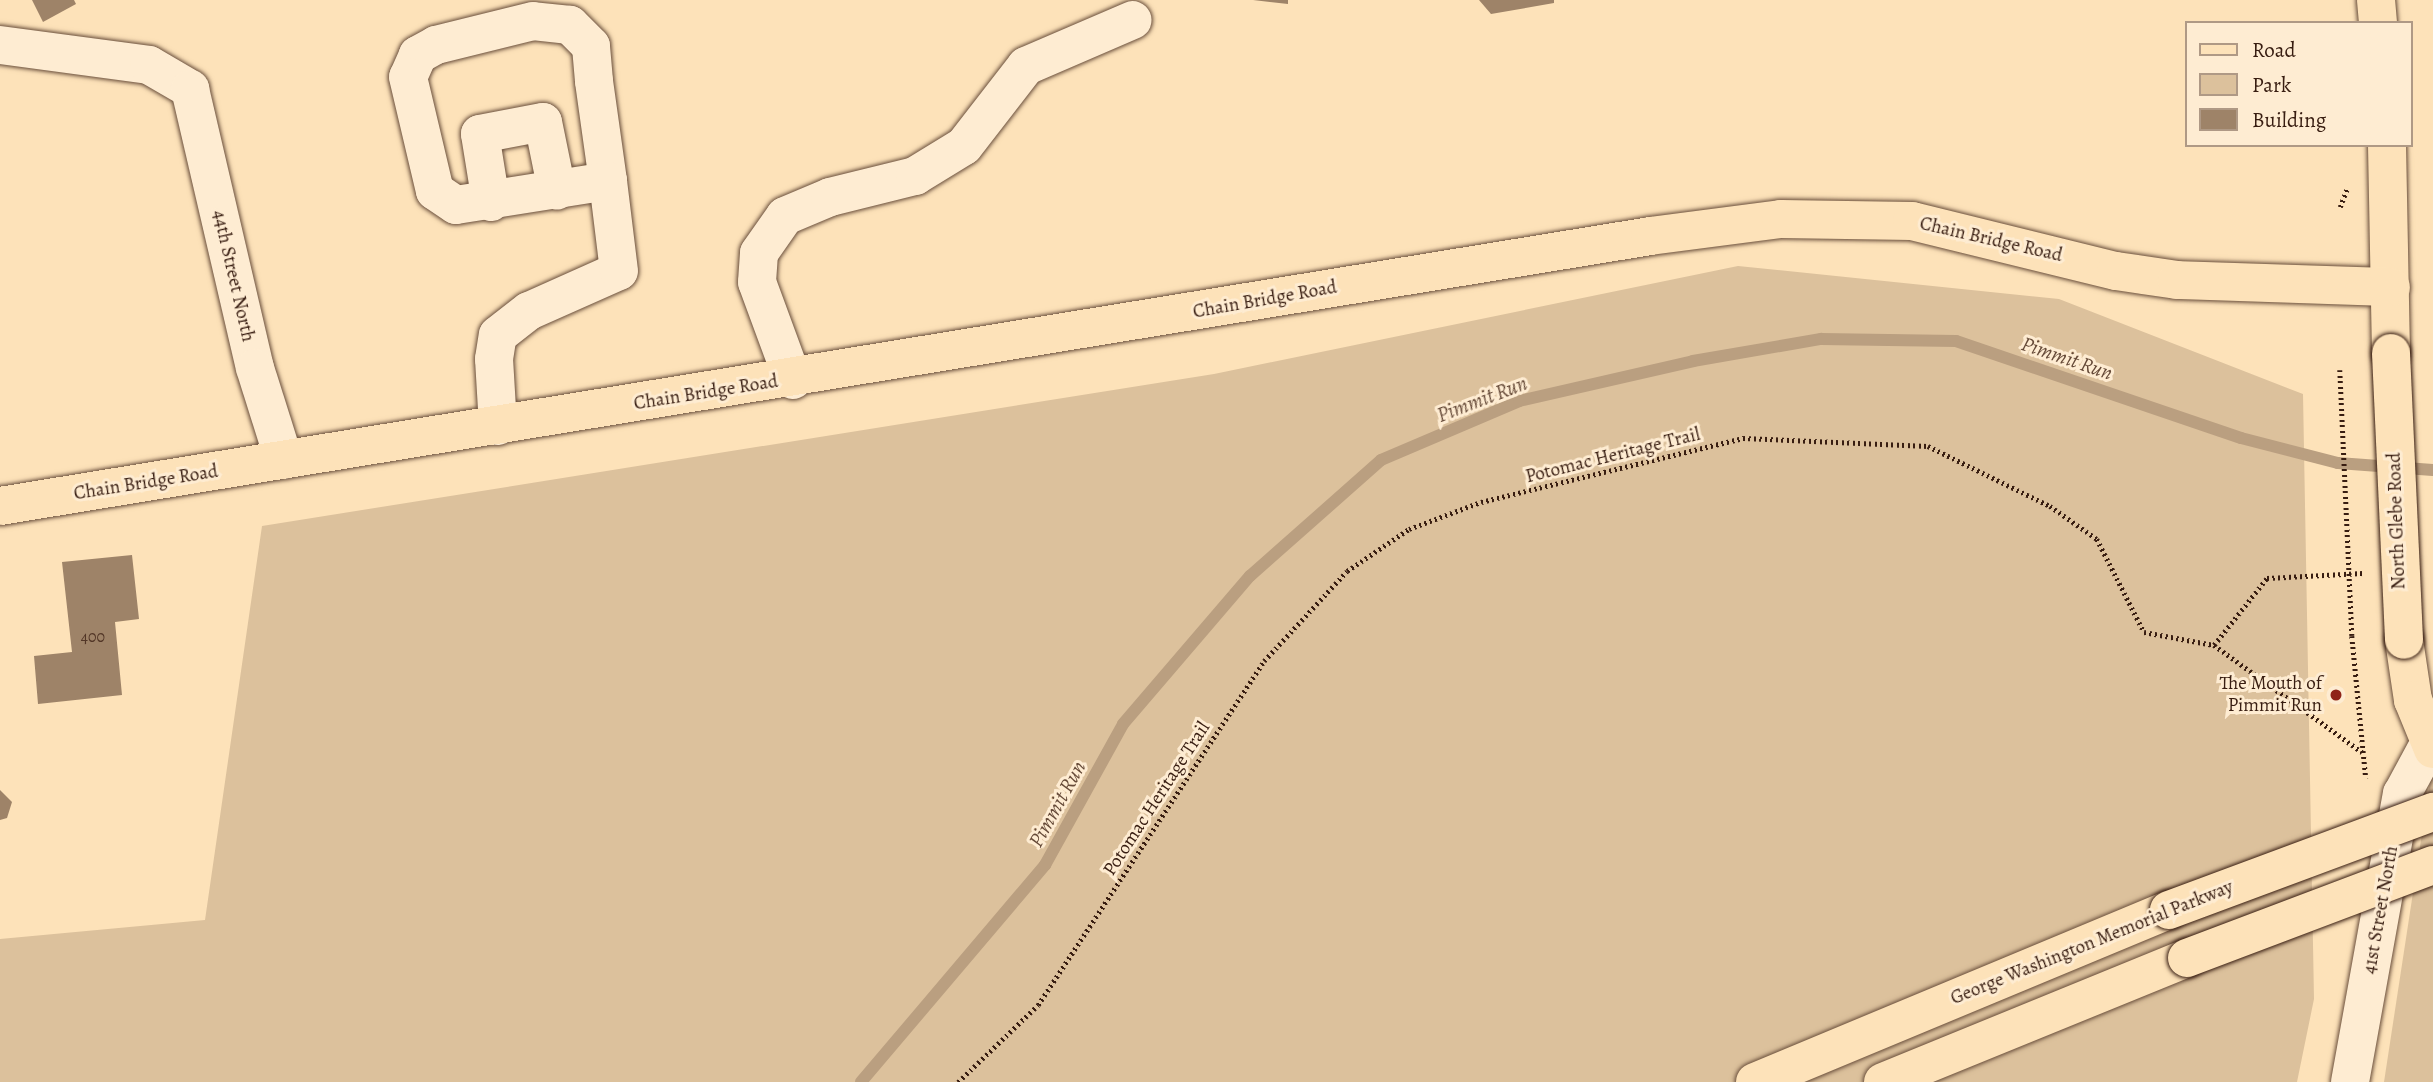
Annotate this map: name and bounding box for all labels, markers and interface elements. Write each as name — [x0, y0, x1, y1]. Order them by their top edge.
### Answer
legend — [2184, 21, 2412, 147]
text: Road — [2252, 36, 2296, 64]
text: Park — [2252, 71, 2291, 99]
text: Building — [2252, 106, 2326, 134]
street label: 44th Street North — [207, 208, 259, 344]
street label: Chain Bridge Road — [1917, 212, 2065, 268]
street label: Chain Bridge Road — [1191, 276, 1339, 324]
water label: Pimmit Run — [2018, 331, 2116, 385]
street label: Chain Bridge Road — [632, 370, 780, 416]
water label: Pimmit Run — [1433, 370, 1531, 428]
street label: Potomac Heritage Trail — [1523, 423, 1703, 489]
street label: North Glebe Road — [2383, 452, 2411, 590]
street label: Chain Bridge Road — [72, 460, 220, 506]
house number: 400 — [81, 627, 105, 647]
place label: The Mouth of Pimmit Run — [2220, 673, 2322, 717]
marker: The Mouth of Pimmit Run — [2328, 687, 2344, 703]
street label: Potomac Heritage Trail — [1099, 718, 1215, 880]
water label: Pimmit Run — [1023, 756, 1091, 852]
street label: 41st Street North — [2359, 844, 2403, 976]
street label: George Washington Memorial Parkway — [1948, 876, 2236, 1010]

